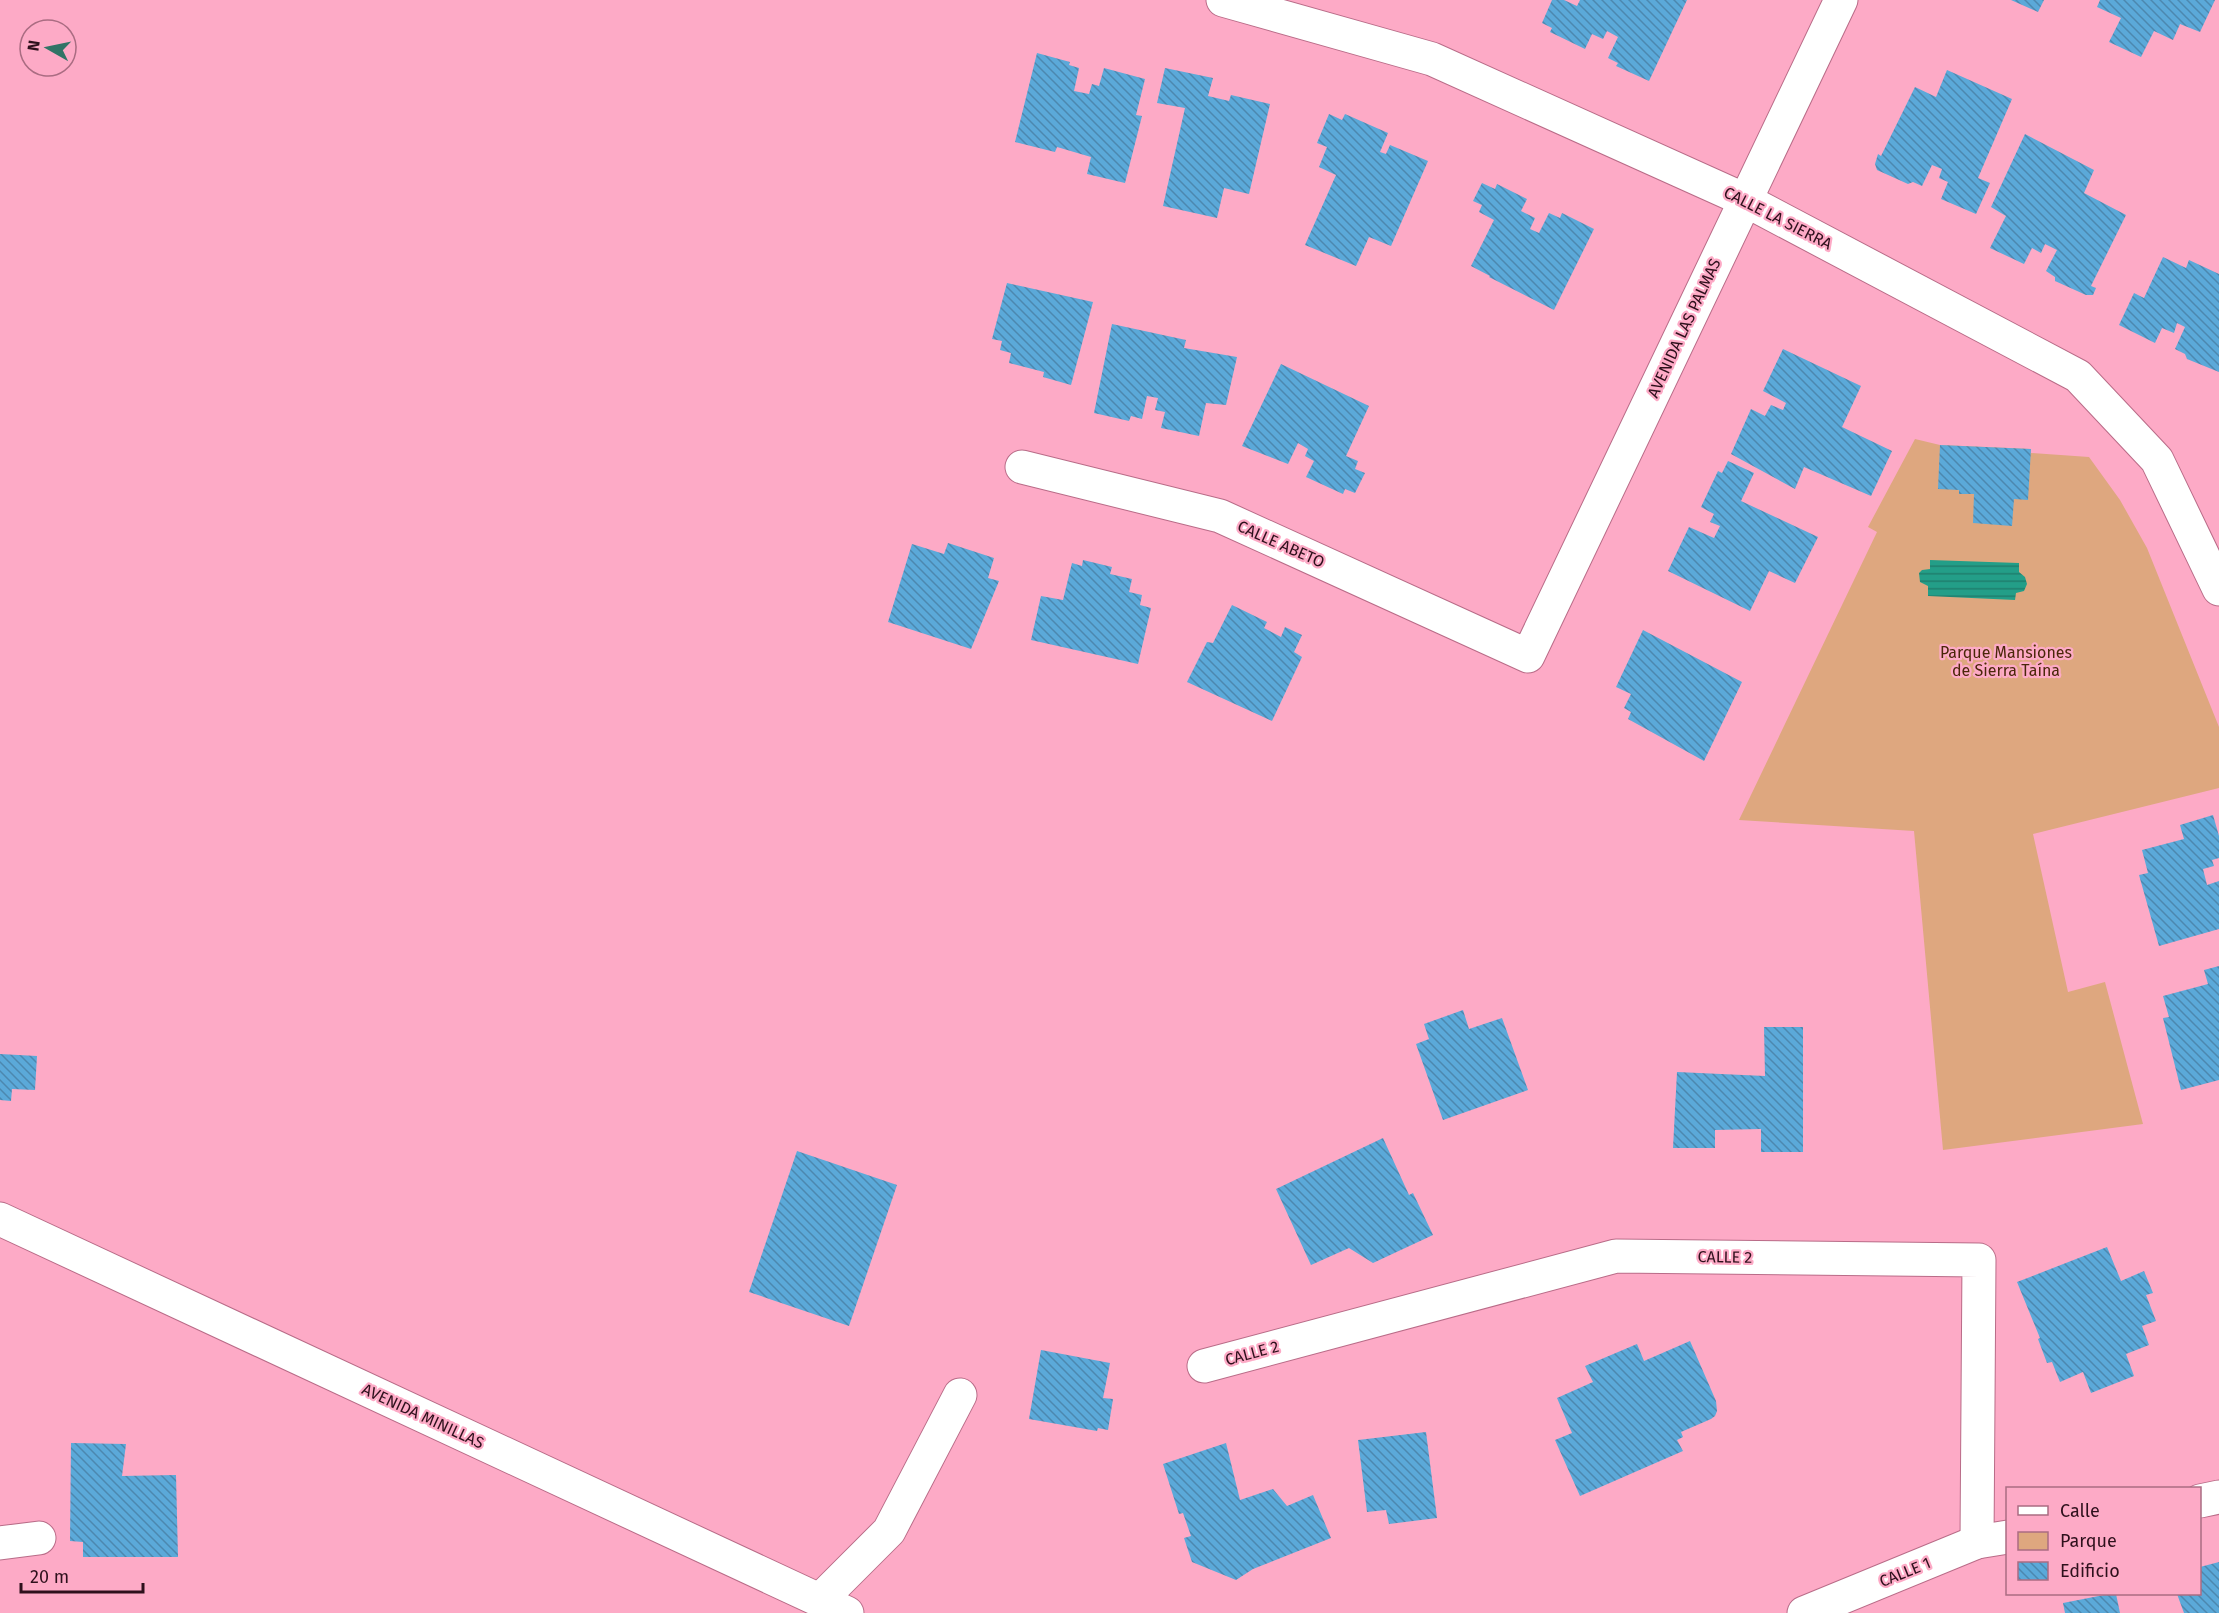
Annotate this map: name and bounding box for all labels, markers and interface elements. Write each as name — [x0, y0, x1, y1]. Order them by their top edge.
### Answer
north arrow — [18, 18, 78, 78]
text: N — [23, 39, 44, 52]
street label: CALLE LA SIERRA — [1721, 183, 1836, 254]
street label: AVENIDA LAS PALMAS — [1643, 255, 1725, 401]
street label: CALLE ABETO — [1235, 516, 1327, 572]
park label: Parque Mansiones de Sierra Taína — [1940, 643, 2072, 680]
street label: CALLE 2 — [1697, 1247, 1753, 1267]
street label: CALLE 2 — [1223, 1337, 1281, 1369]
street label: AVENIDA MINILLAS — [359, 1379, 487, 1453]
legend — [2006, 1487, 2201, 1595]
text: Calle — [2060, 1500, 2100, 1522]
text: Parque — [2060, 1530, 2117, 1552]
street label: CALLE 1 — [1877, 1553, 1933, 1591]
scale bar — [21, 1556, 142, 1594]
text: Edificio — [2060, 1560, 2120, 1582]
text: 20 m — [30, 1566, 69, 1588]

